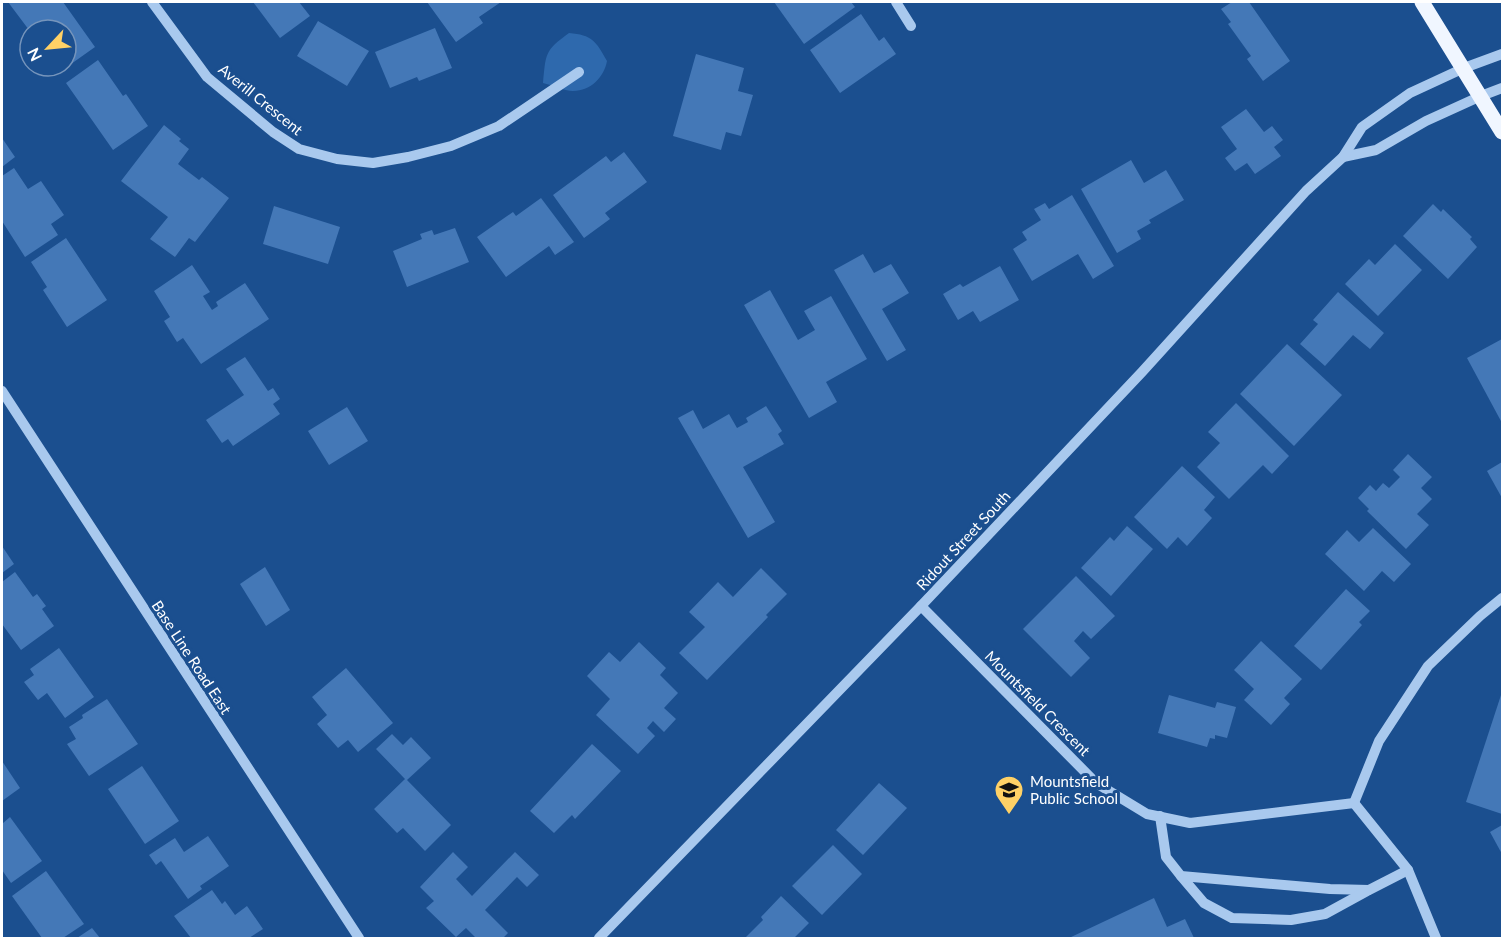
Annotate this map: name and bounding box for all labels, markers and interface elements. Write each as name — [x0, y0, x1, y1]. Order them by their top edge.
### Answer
north arrow — [18, 18, 78, 78]
text: N — [23, 45, 45, 64]
street label: Averill Crescent — [215, 60, 307, 139]
street label: Ridout Street South — [912, 487, 1014, 593]
street label: Base Line Road East — [149, 597, 236, 718]
street label: Mountsfield Crescent — [982, 647, 1095, 760]
place label: Mountsfield Public School — [1030, 772, 1118, 807]
school or university icon: Mountsfield Public School — [993, 774, 1025, 816]

